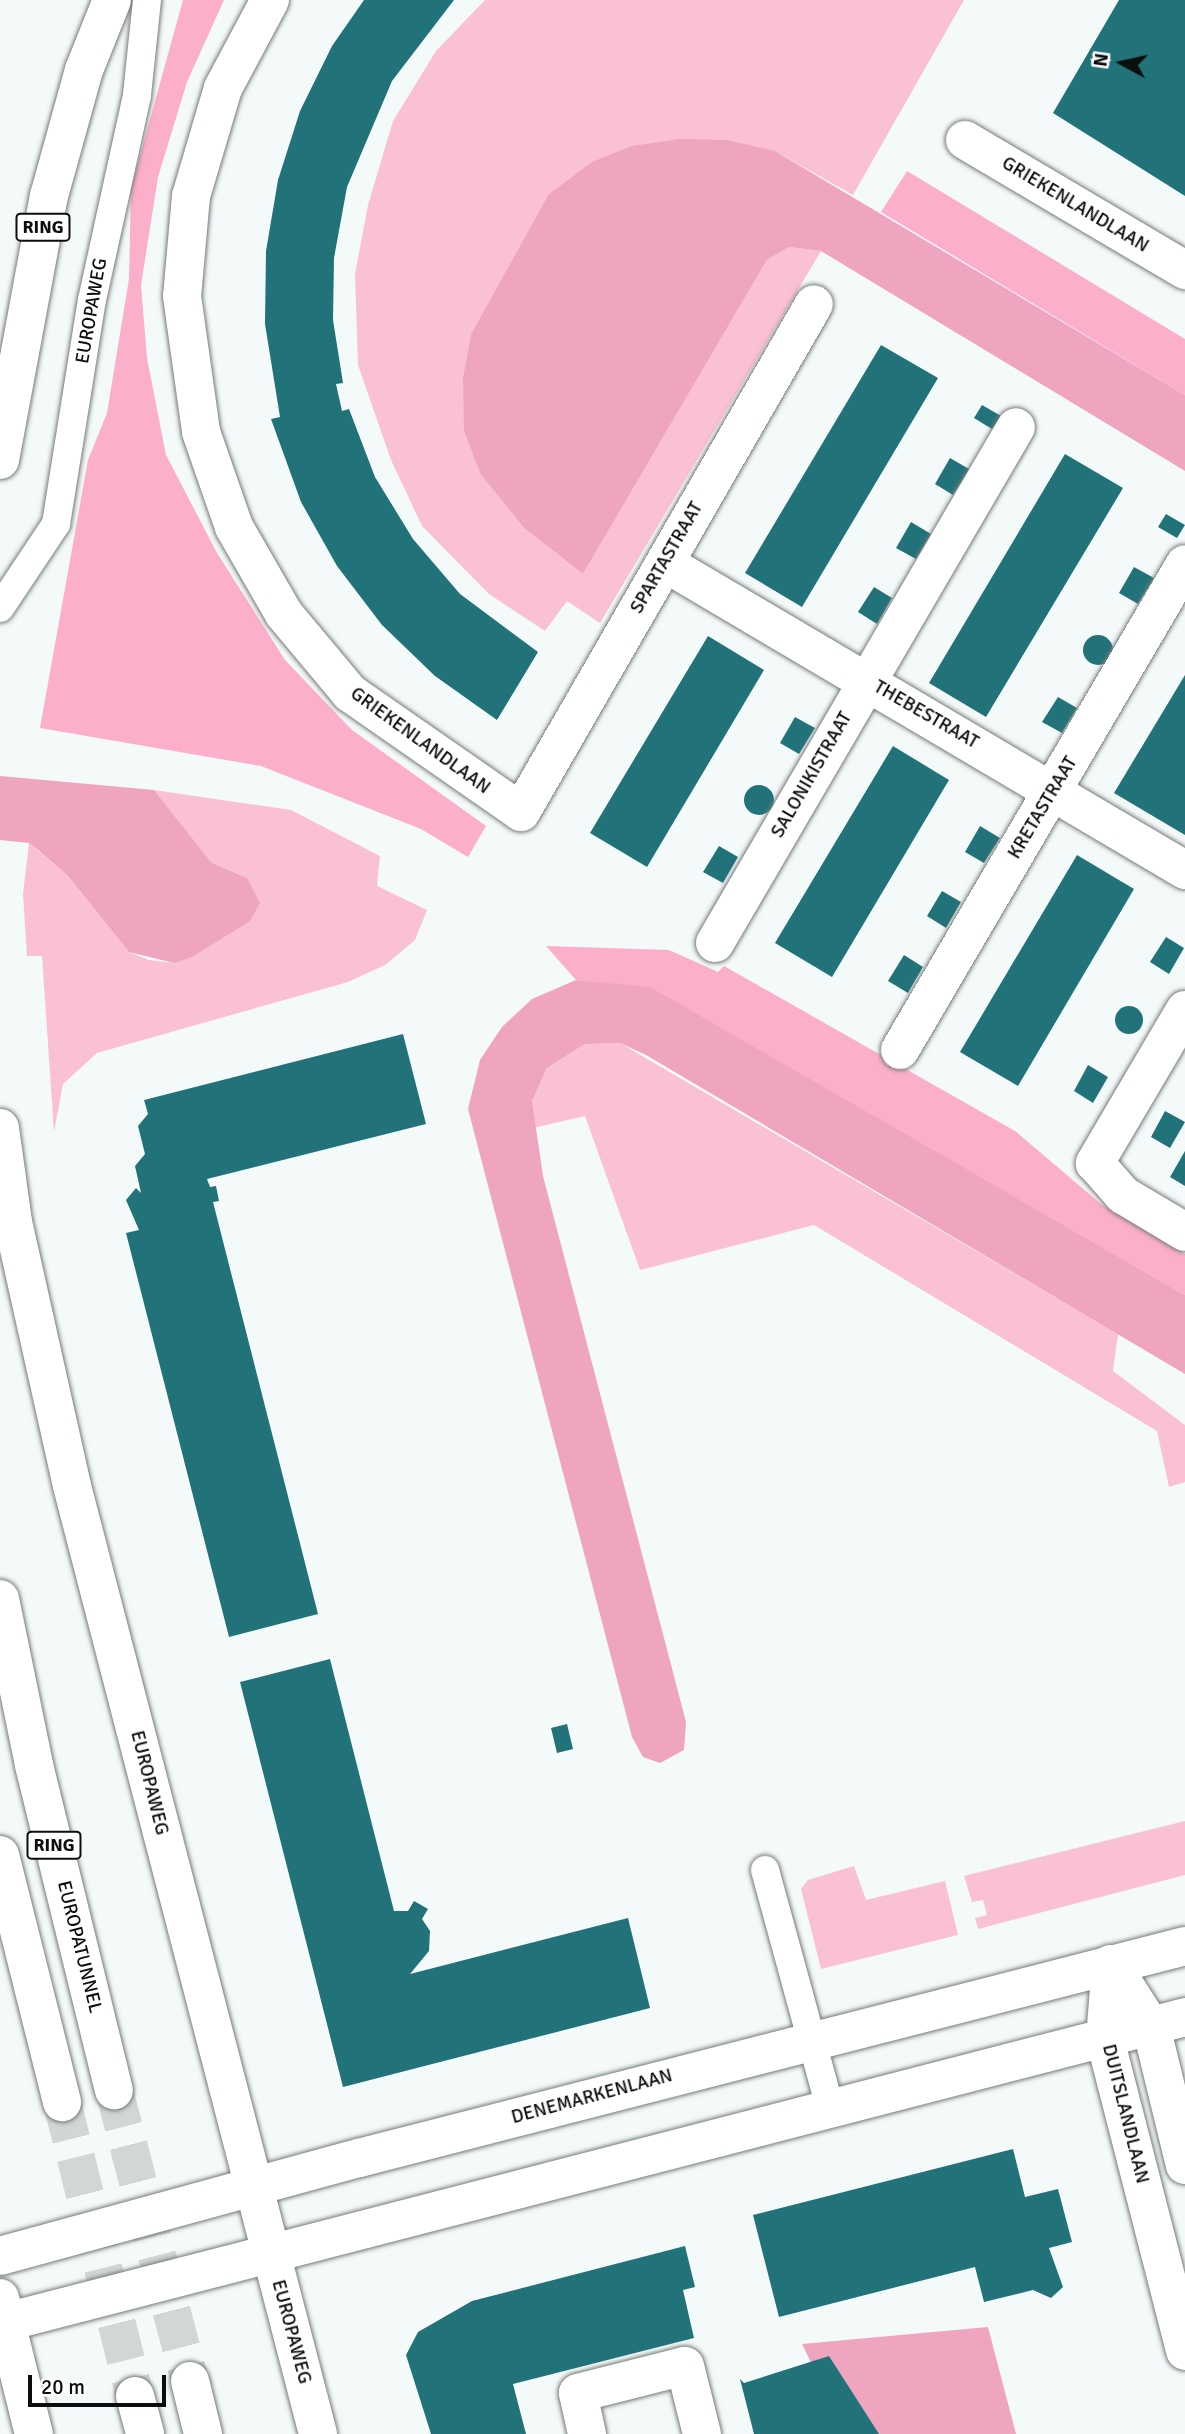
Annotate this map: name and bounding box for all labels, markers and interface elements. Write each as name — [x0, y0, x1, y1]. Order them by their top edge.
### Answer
north arrow — [1087, 28, 1157, 98]
text: N — [1088, 52, 1114, 68]
street label: GRIEKENLANDLAAN — [997, 152, 1153, 258]
road number: RING — [15, 212, 71, 242]
street label: EUROPAWEG — [71, 256, 113, 366]
street label: SPARTASTRAAT — [626, 498, 708, 618]
street label: THEBESTRAAT — [869, 676, 983, 754]
street label: GRIEKENLANDLAAN — [346, 683, 494, 799]
street label: SALONIKISTRAAT — [767, 708, 857, 842]
street label: KRETASTRAAT — [1003, 753, 1083, 863]
street label: EUROPAWEG — [125, 1728, 173, 1838]
road number: RING — [26, 1830, 82, 1859]
street label: EUROPATUNNEL — [52, 1878, 106, 2016]
street label: DUITSLANDLAAN — [1097, 2042, 1153, 2186]
street label: DENEMARKENLAAN — [509, 2065, 675, 2129]
street label: EUROPAWEG — [266, 2277, 316, 2387]
scale bar — [32, 2360, 170, 2404]
text: 20 m — [41, 2374, 85, 2400]

